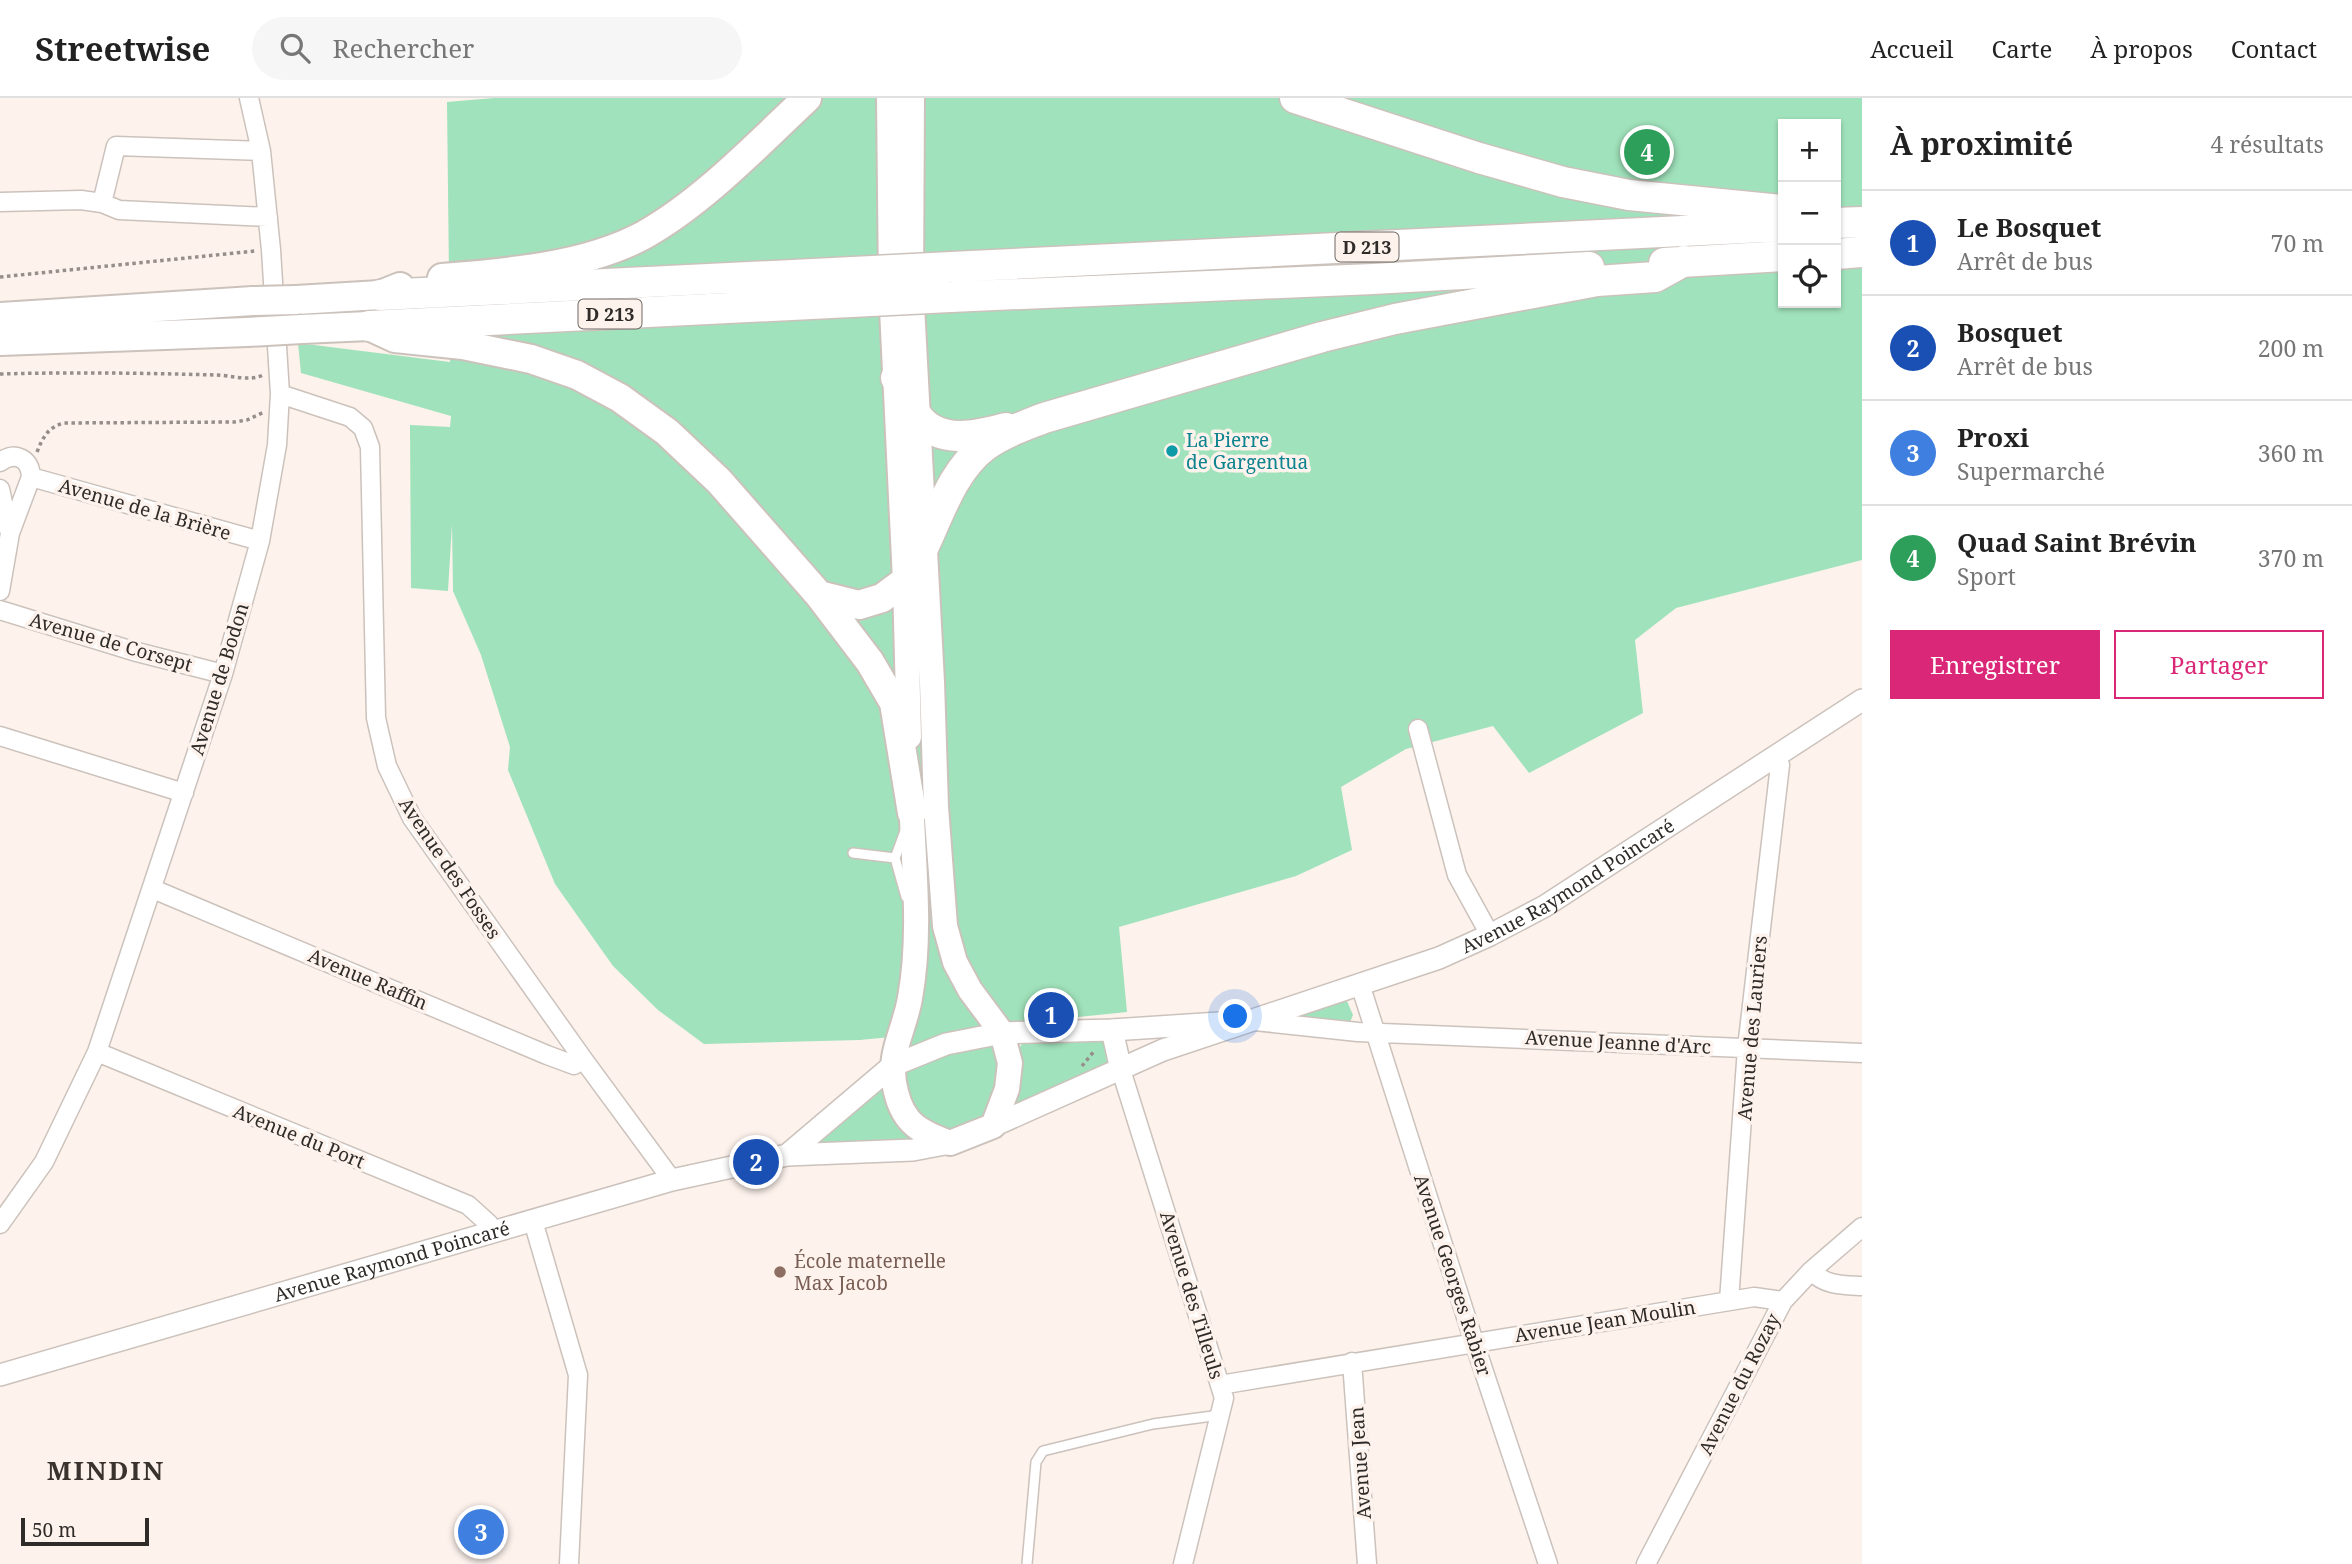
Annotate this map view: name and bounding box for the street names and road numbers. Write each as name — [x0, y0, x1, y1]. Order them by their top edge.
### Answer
road number: D 213 — [1336, 232, 1398, 262]
road number: D 213 — [578, 300, 642, 328]
street label: Avenue de la Brière — [56, 472, 234, 546]
street label: Avenue de Bodon — [183, 600, 255, 758]
street label: Avenue de Corsept — [27, 606, 196, 678]
street label: Avenue des Fosses — [393, 792, 507, 944]
street label: Avenue Raymond Poincaré — [1457, 812, 1679, 959]
street label: Avenue des Lauriers — [1731, 934, 1773, 1122]
street label: Avenue Raffin — [304, 942, 432, 1016]
street label: Avenue Jeanne d'Arc — [1524, 1024, 1712, 1060]
street label: Avenue du Port — [229, 1098, 369, 1174]
street label: Avenue Georges Rabier — [1408, 1171, 1498, 1379]
street label: Avenue des Tilleuls — [1154, 1208, 1230, 1382]
street label: Avenue Raymond Poincaré — [271, 1215, 513, 1308]
street label: Avenue Jean Moulin — [1513, 1294, 1697, 1348]
street label: Avenue du Rozay — [1692, 1309, 1786, 1459]
street label: Avenue Jean — [1343, 1406, 1377, 1520]

